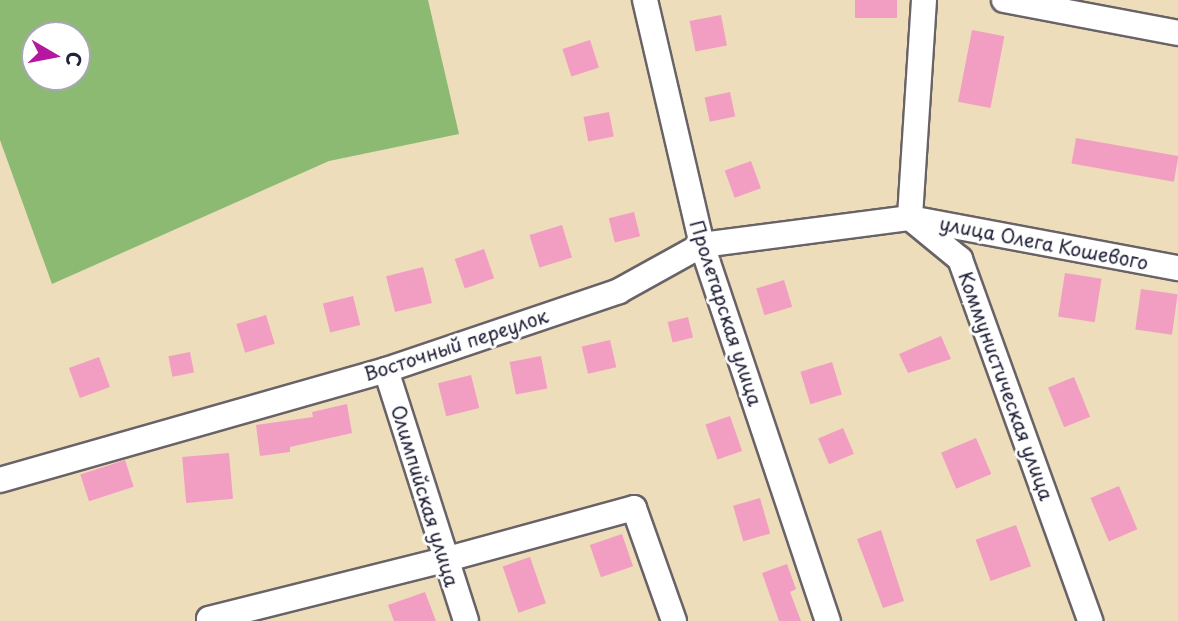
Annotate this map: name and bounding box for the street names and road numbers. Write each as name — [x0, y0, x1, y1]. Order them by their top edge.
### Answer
street label: улица Олега Кошевого — [936, 211, 1152, 275]
street label: Пролетарская улица — [685, 217, 767, 409]
street label: Коммунистическая улица — [954, 268, 1058, 504]
street label: Восточный переулок — [361, 304, 551, 386]
street label: Олимпийская улица — [386, 402, 464, 590]

